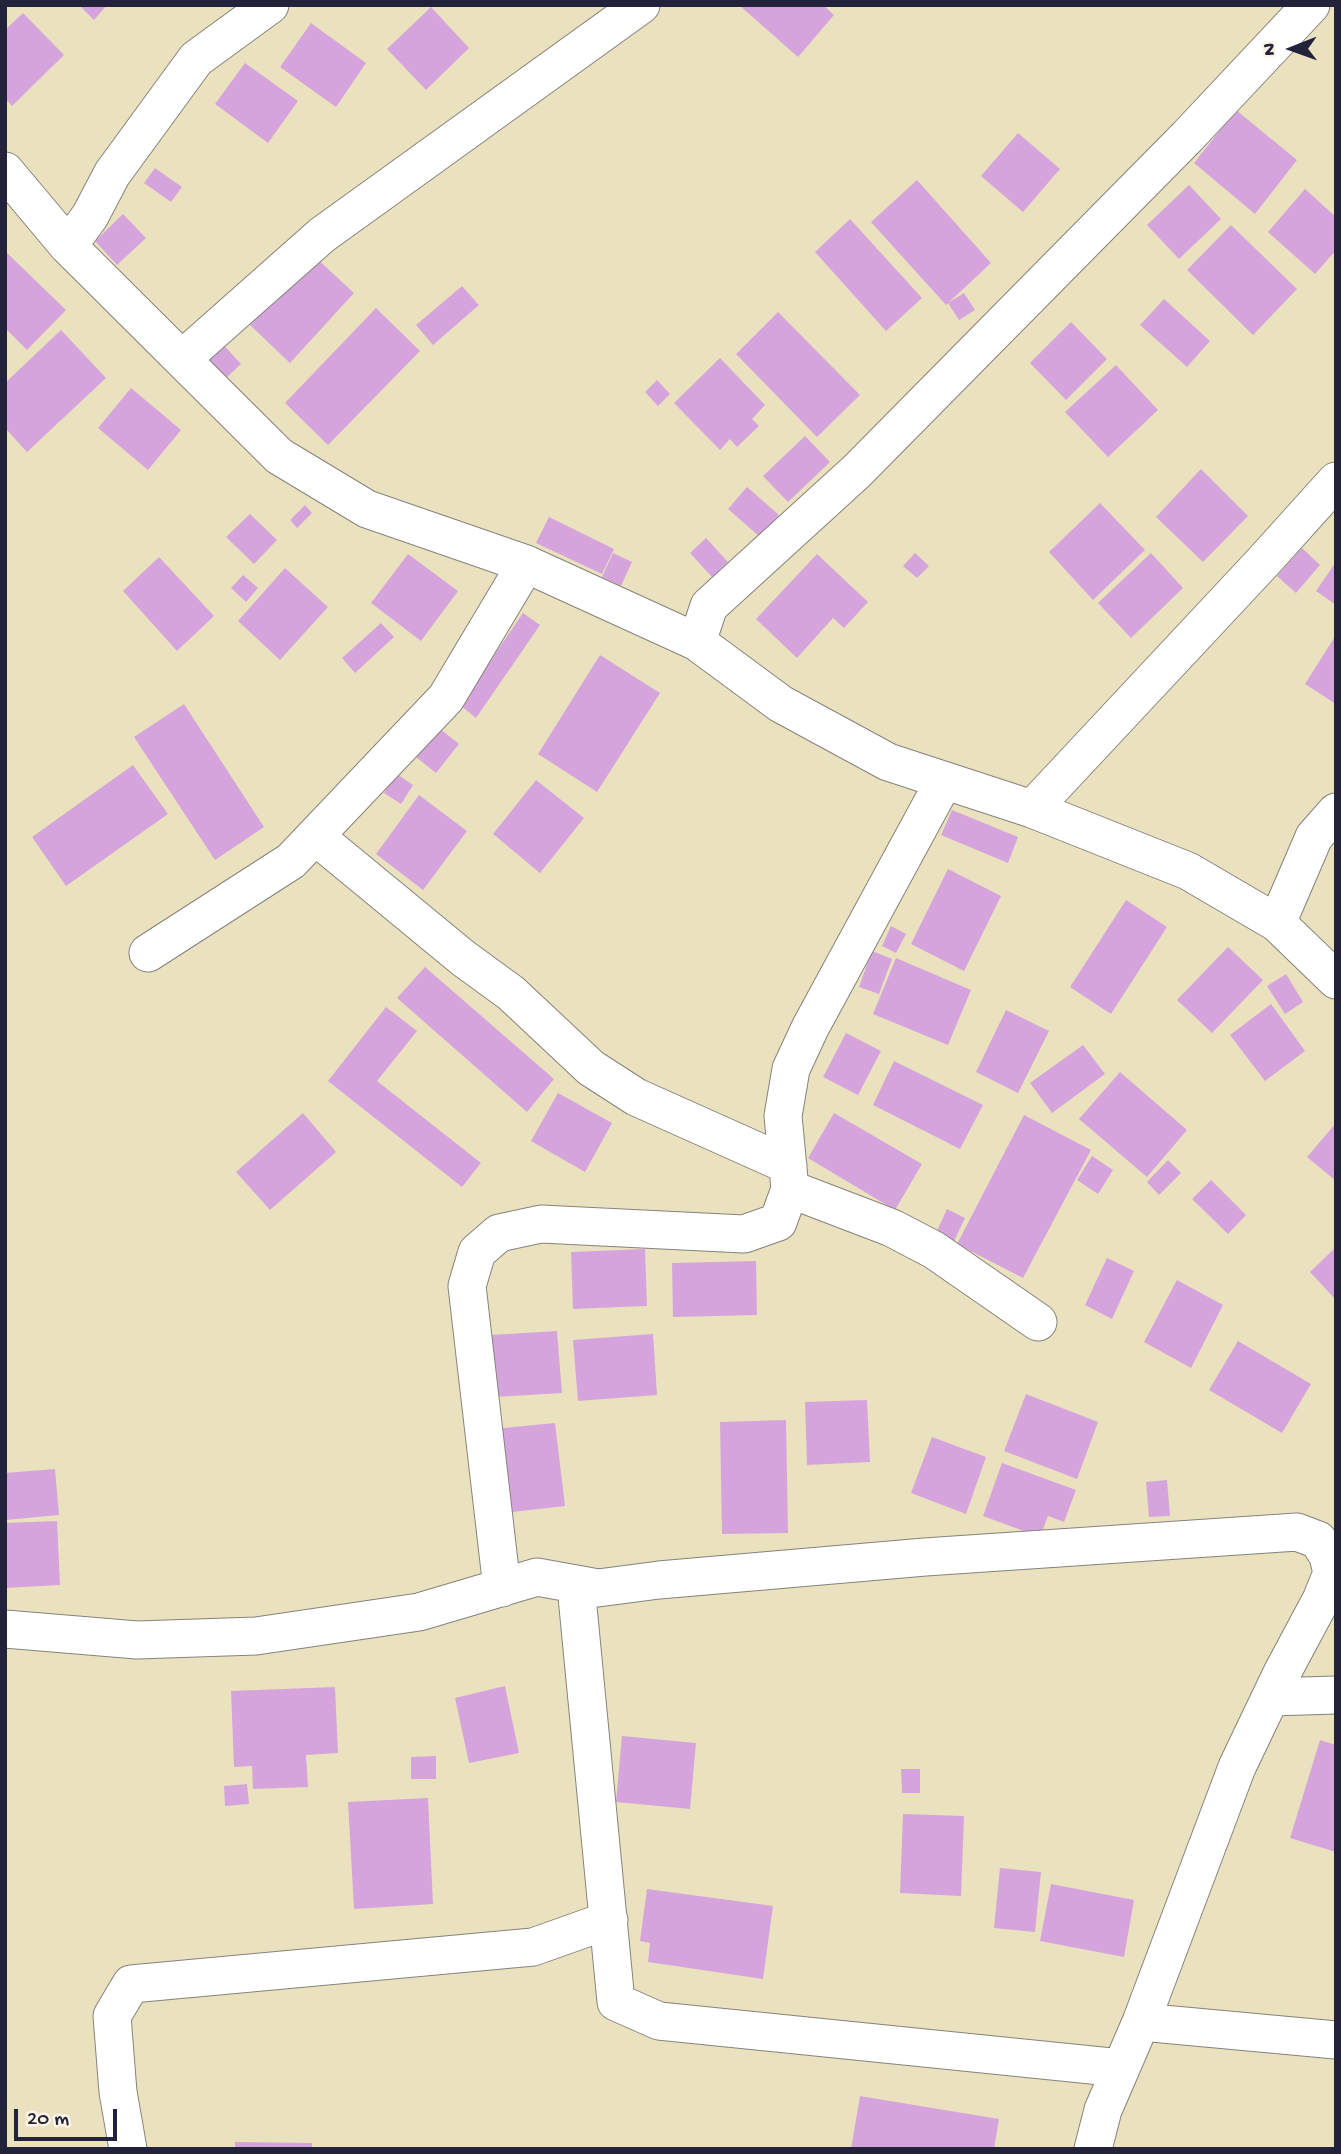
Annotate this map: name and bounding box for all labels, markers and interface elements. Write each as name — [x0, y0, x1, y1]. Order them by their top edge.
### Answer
north arrow — [1257, 14, 1327, 84]
text: N — [1259, 43, 1282, 56]
scale bar — [18, 2094, 121, 2138]
text: 20 m — [27, 2108, 69, 2133]

